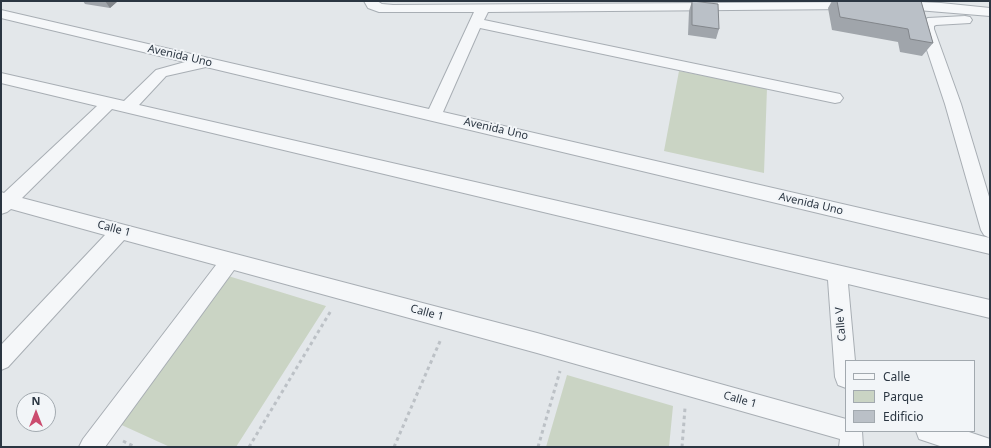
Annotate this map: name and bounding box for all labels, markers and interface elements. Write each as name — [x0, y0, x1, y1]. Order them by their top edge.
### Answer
street label: Avenida Uno — [146, 42, 214, 70]
street label: Avenida Uno — [462, 115, 530, 143]
street label: Avenida Uno — [777, 190, 845, 218]
street label: Calle 1 — [96, 218, 132, 240]
street label: Calle 1 — [409, 302, 445, 324]
street label: Calle V — [833, 306, 849, 342]
legend — [845, 360, 975, 432]
text: Calle — [883, 368, 910, 385]
text: Parque — [883, 388, 923, 405]
street label: Calle 1 — [722, 389, 758, 411]
north arrow — [16, 392, 56, 432]
text: N — [32, 393, 40, 408]
text: Edificio — [883, 408, 924, 425]

